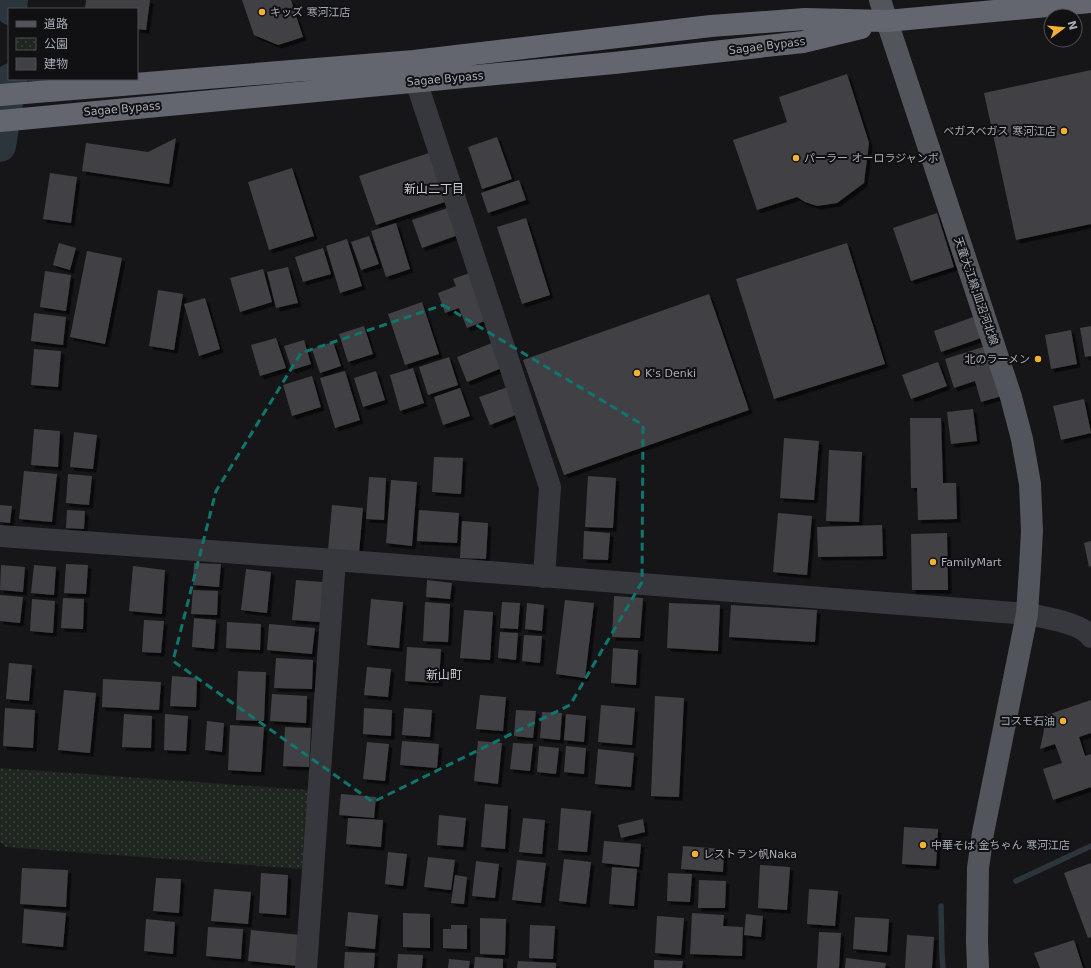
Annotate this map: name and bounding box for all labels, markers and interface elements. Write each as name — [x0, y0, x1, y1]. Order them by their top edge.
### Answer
place label: キッズ 寒河江店 — [270, 6, 351, 19]
marker: キッズ 寒河江店 — [257, 7, 267, 17]
legend — [8, 8, 138, 80]
north arrow — [1043, 8, 1083, 48]
text: 道路 — [44, 17, 68, 31]
text: N — [1065, 19, 1080, 32]
street label: Sagae Bypass — [728, 35, 806, 57]
text: 公園 — [44, 37, 68, 51]
text: 建物 — [44, 57, 68, 71]
street label: Sagae Bypass — [406, 69, 484, 89]
street label: Sagae Bypass — [83, 99, 161, 119]
place label: ベガスベガス 寒河江店 — [943, 125, 1056, 138]
marker: ベガスベガス 寒河江店 — [1059, 126, 1069, 136]
place label: パーラー オーロラジャンボ — [804, 152, 939, 165]
marker: パーラー オーロラジャンボ — [791, 153, 801, 163]
district label: 新山二丁目 — [404, 182, 464, 196]
street label: 天童大江線;皿沼河北線 — [951, 235, 1001, 347]
place label: 北のラーメン — [964, 353, 1030, 366]
marker: 北のラーメン — [1033, 354, 1043, 364]
place label: K's Denki — [645, 367, 696, 380]
marker: K's Denki — [632, 368, 642, 378]
place label: FamilyMart — [941, 556, 1002, 569]
marker: FamilyMart — [928, 557, 938, 567]
district label: 新山町 — [426, 668, 462, 682]
place label: コスモ石油 — [1000, 715, 1055, 728]
marker: コスモ石油 — [1058, 716, 1068, 726]
place label: 中華そば 金ちゃん 寒河江店 — [931, 839, 1070, 852]
marker: 中華そば 金ちゃん 寒河江店 — [918, 840, 928, 850]
place label: レストラン帆Naka — [703, 848, 797, 861]
marker: レストラン帆Naka — [690, 849, 700, 859]

